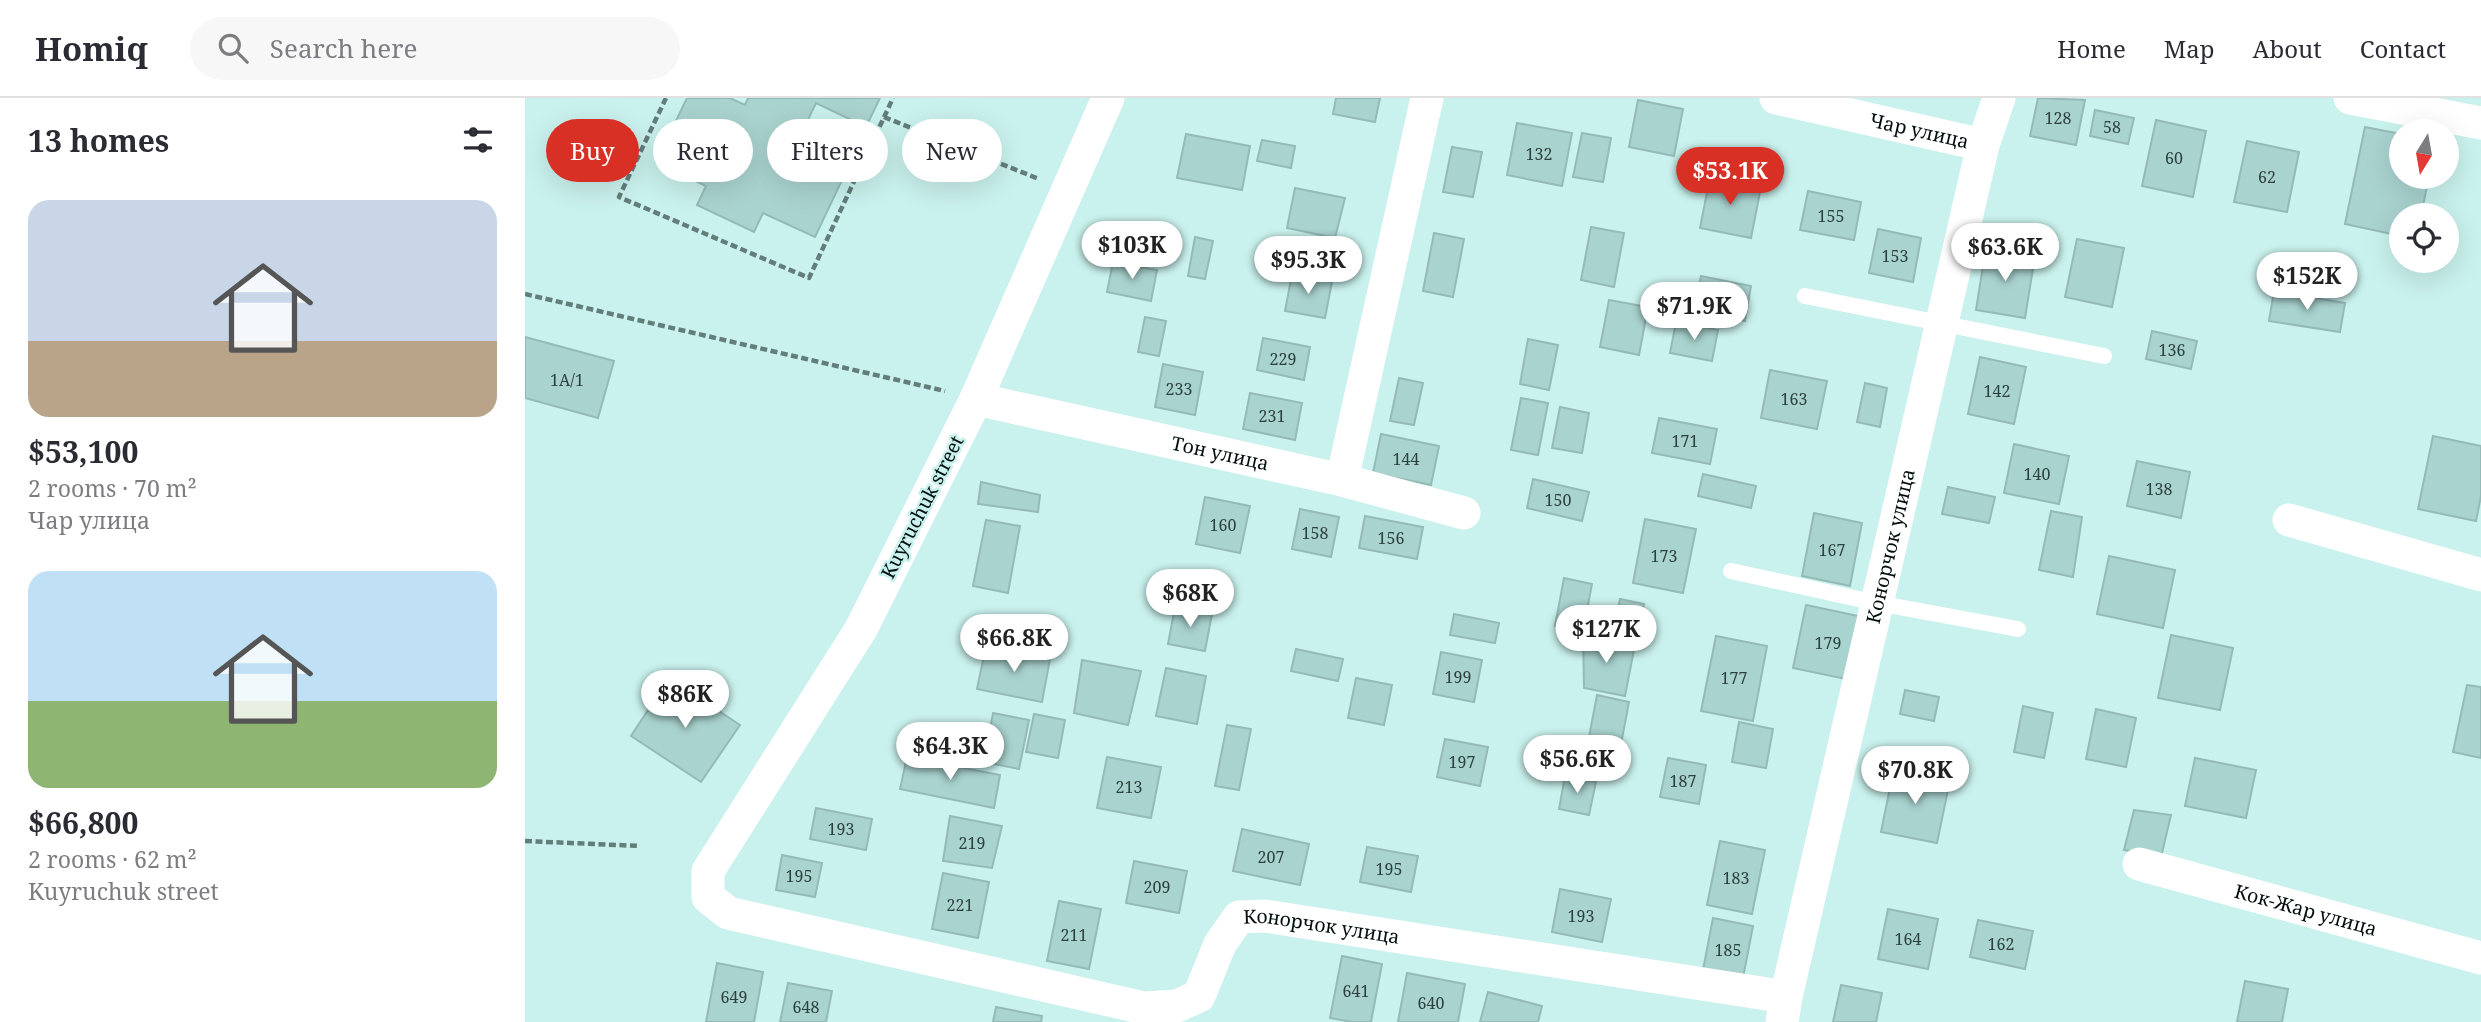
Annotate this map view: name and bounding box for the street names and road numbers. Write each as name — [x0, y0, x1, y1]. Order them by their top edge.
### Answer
street label: Чар улица — [1867, 107, 1971, 154]
street label: Тон улица — [1169, 430, 1271, 476]
street label: Kuyruchuk street — [875, 431, 969, 583]
street label: Конорчок улица — [1860, 466, 1921, 626]
street label: Кок-Жар улица — [2232, 878, 2380, 942]
street label: Конорчок улица — [1243, 903, 1402, 950]

